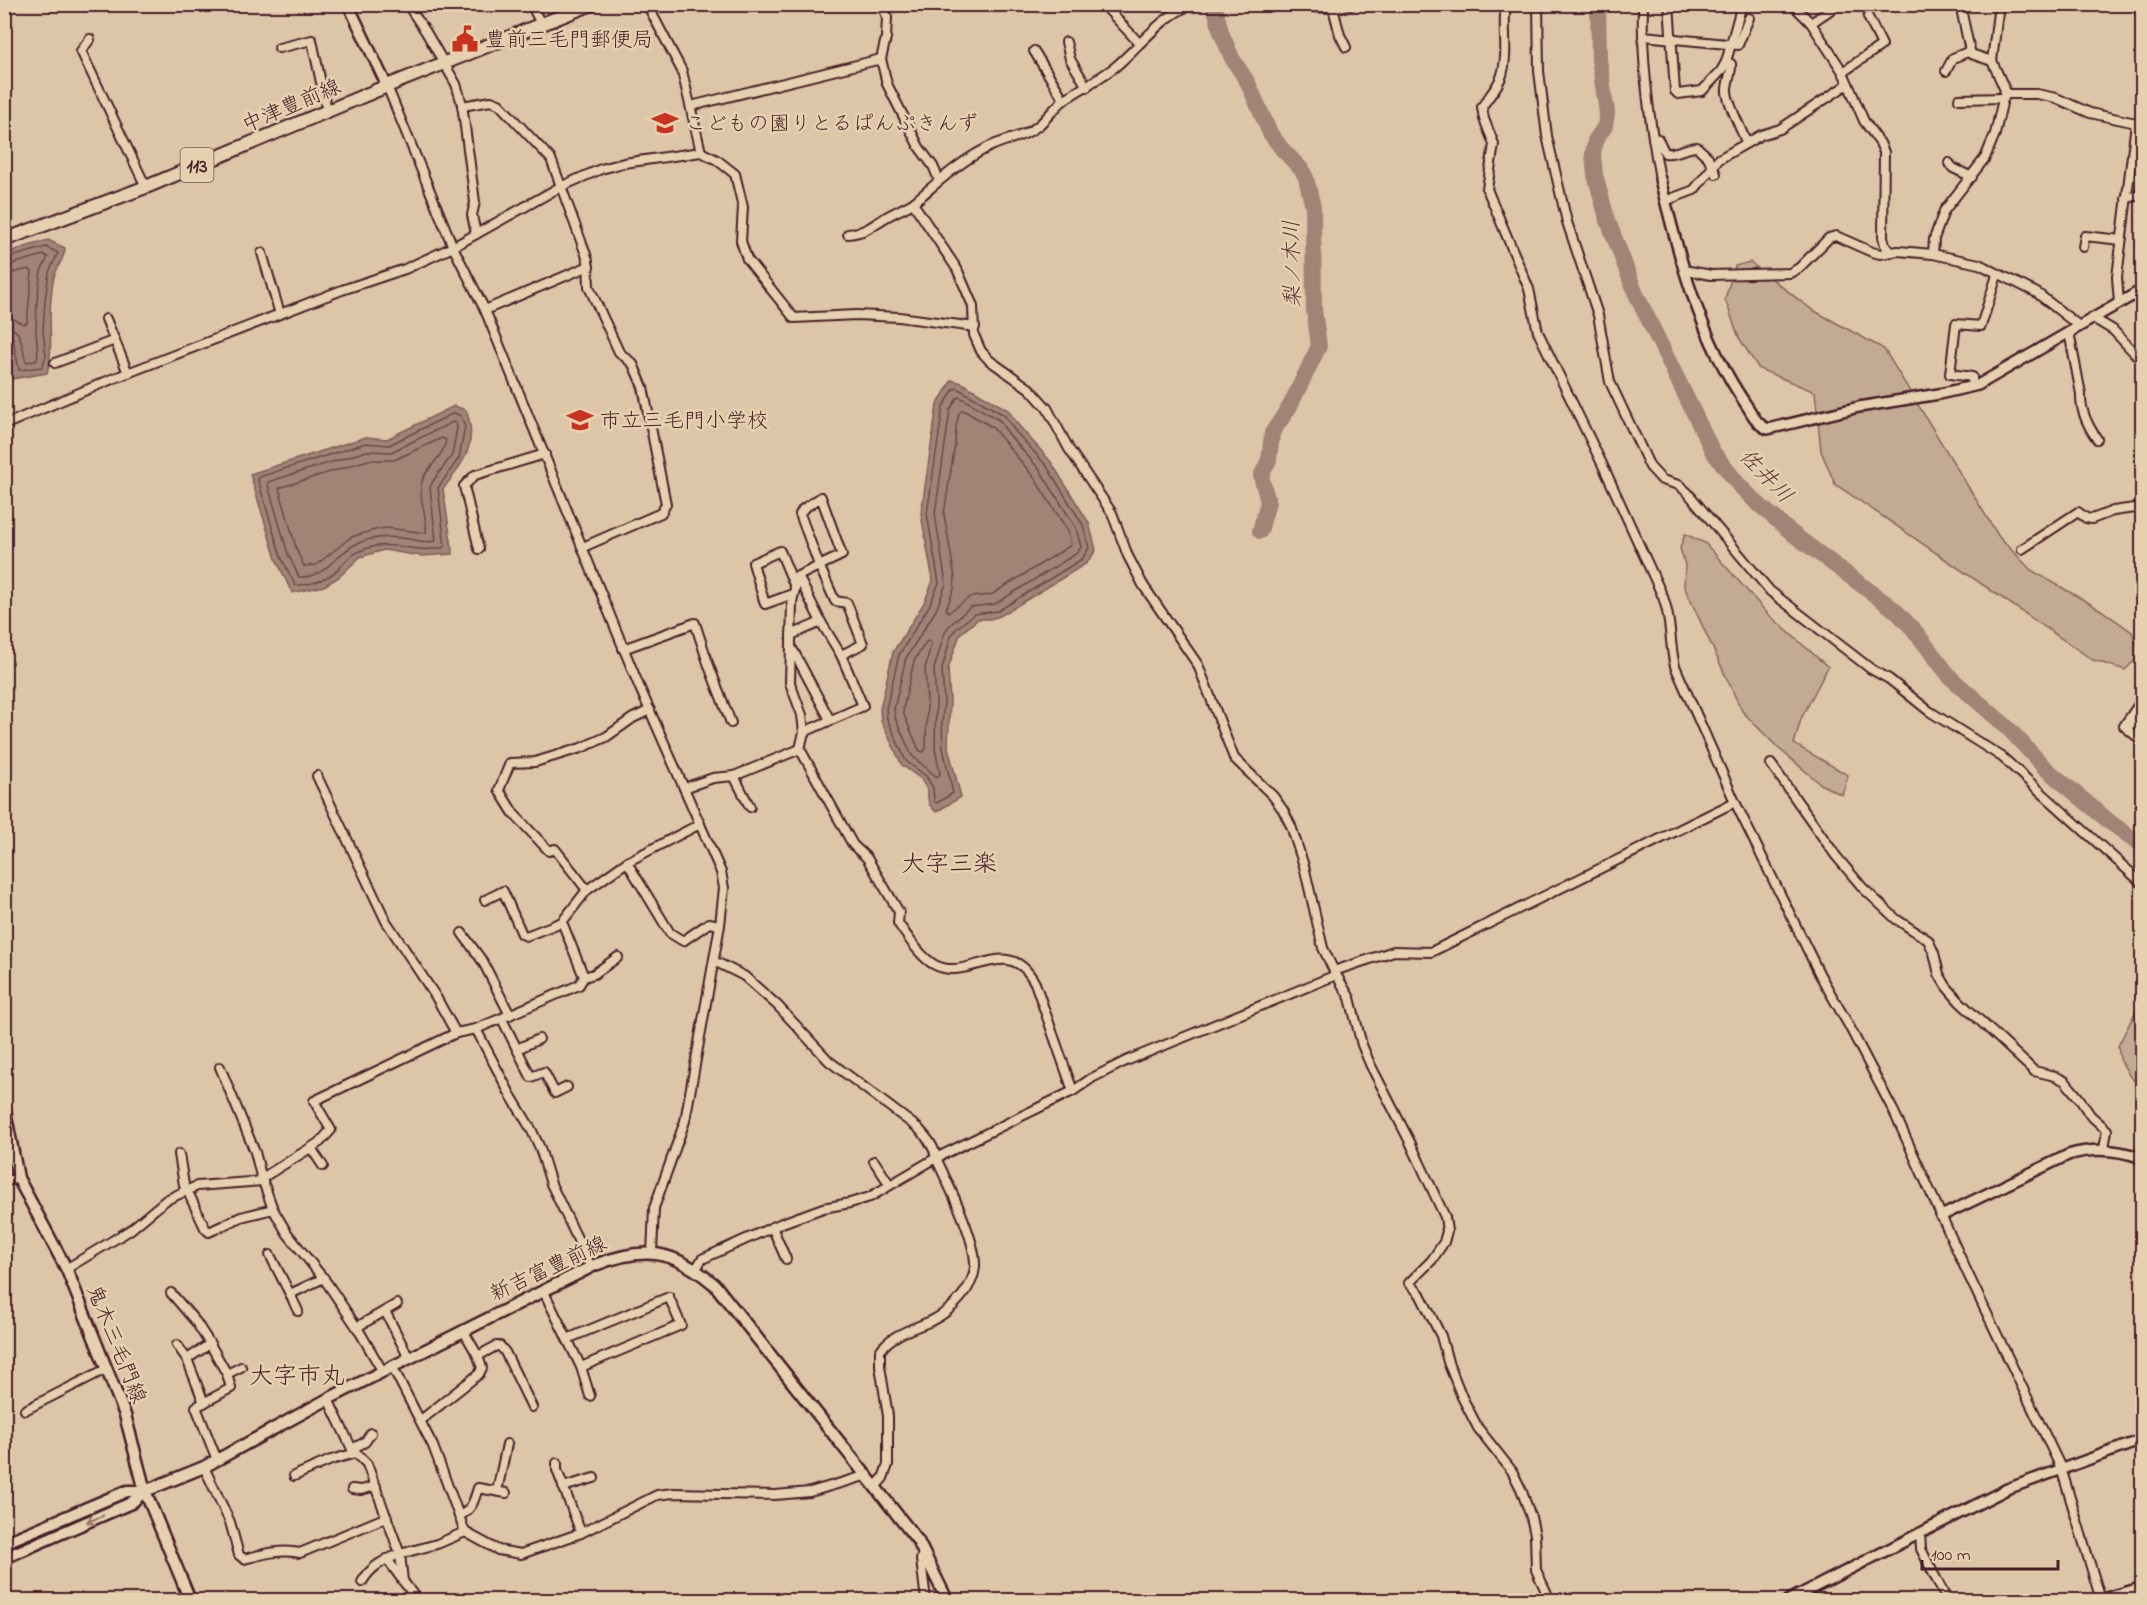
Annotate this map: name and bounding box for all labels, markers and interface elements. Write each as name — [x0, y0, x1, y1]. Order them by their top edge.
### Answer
public building icon: 豊前三毛門郵便局 — [450, 24, 480, 54]
place label: 豊前三毛門郵便局 — [485, 26, 653, 56]
street label: 中津豊前線 — [238, 73, 346, 141]
school or university icon: こどもの園りとるぱんぷきんず — [650, 108, 680, 138]
place label: こどもの園りとるぱんぷきんず — [685, 110, 978, 140]
road number: 113 — [180, 148, 214, 182]
water label: 梨ノ木川 — [1277, 220, 1311, 308]
school or university icon: 市立三毛門小学校 — [565, 405, 595, 435]
place label: 市立三毛門小学校 — [600, 407, 768, 437]
water label: 佐井川 — [1730, 442, 1799, 512]
district label: 大字三楽 — [901, 848, 997, 883]
street label: 新吉富豊前線 — [485, 1230, 612, 1310]
street label: 鬼木三毛門線 — [78, 1281, 153, 1409]
district label: 大字市丸 — [249, 1360, 345, 1395]
one-way arrow — [86, 1514, 104, 1525]
scale bar — [1922, 1533, 2058, 1571]
text: 100 m — [1931, 1543, 1971, 1569]

